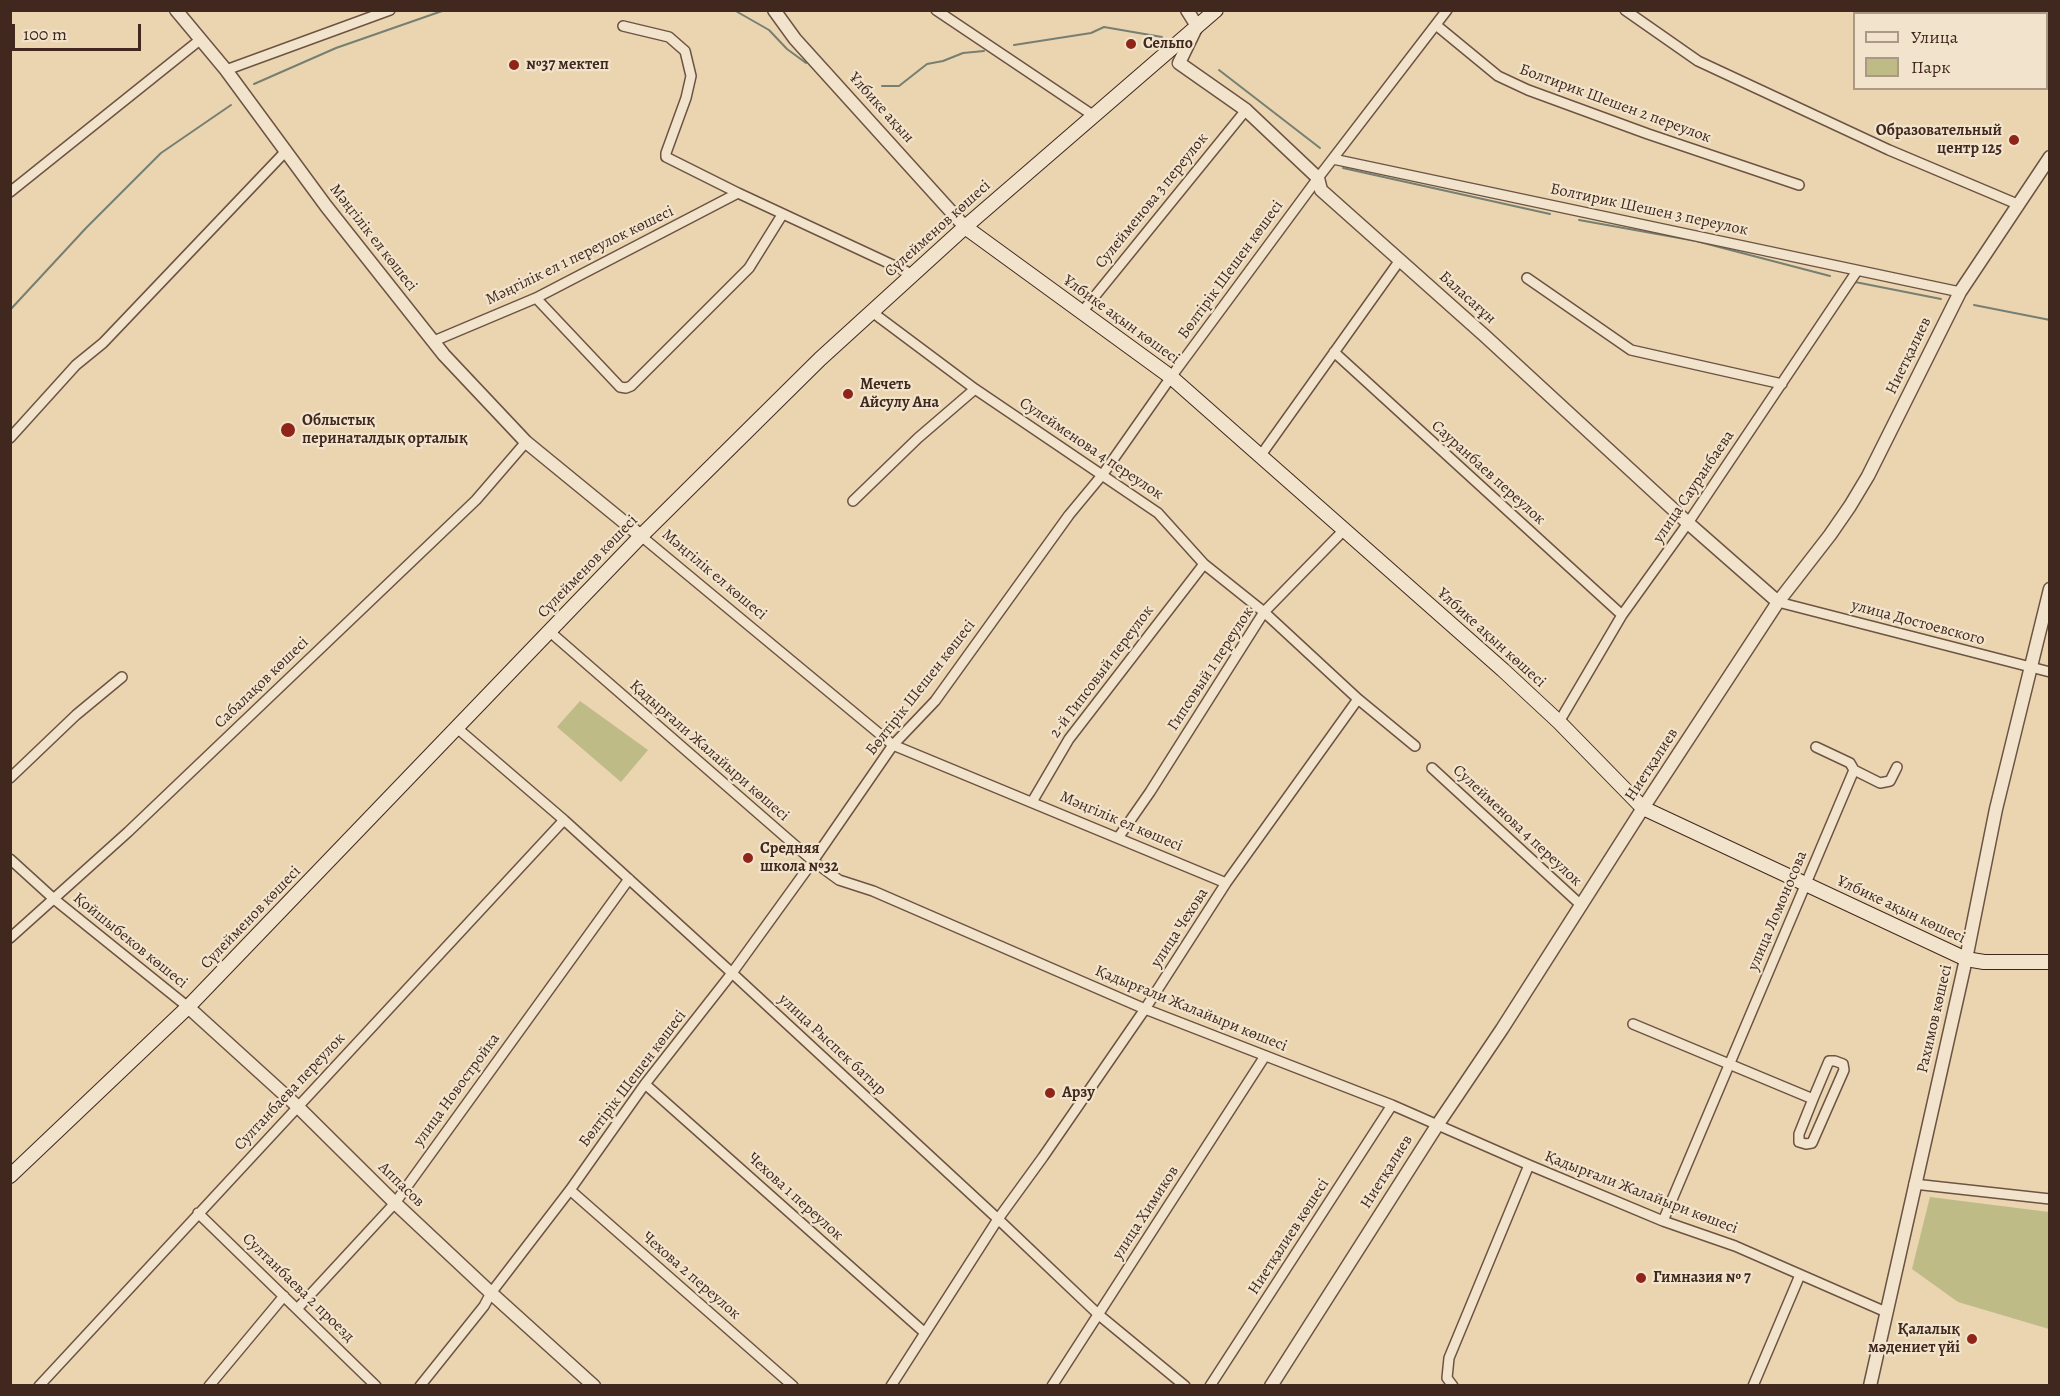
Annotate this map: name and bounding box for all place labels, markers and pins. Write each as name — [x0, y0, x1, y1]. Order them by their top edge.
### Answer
place label: Сельпо — [1143, 34, 1193, 54]
marker: Сельпо — [1124, 37, 1138, 51]
place label: №37 мектеп — [526, 55, 609, 75]
marker: №37 мектеп — [507, 58, 521, 72]
place label: Образовательный центр 125 — [1876, 121, 2002, 159]
marker: Образовательный центр 125 — [2007, 133, 2021, 147]
place label: Мечеть Айсулу Ана — [860, 375, 939, 413]
marker: Мечеть Айсулу Ана — [841, 387, 855, 401]
place label: Облыстық перинаталдық орталық — [302, 411, 468, 449]
marker: Облыстық перинаталдық орталық — [279, 421, 297, 439]
place label: Средняя школа №32 — [760, 839, 839, 877]
marker: Средняя школа №32 — [741, 851, 755, 865]
place label: Арзу — [1062, 1083, 1095, 1103]
marker: Арзу — [1043, 1086, 1057, 1100]
place label: Гимназия № 7 — [1653, 1268, 1751, 1288]
marker: Гимназия № 7 — [1634, 1271, 1648, 1285]
place label: Қалалық мәдениет үйі — [1868, 1320, 1960, 1358]
marker: Қалалық мәдениет үйі — [1965, 1332, 1979, 1346]

